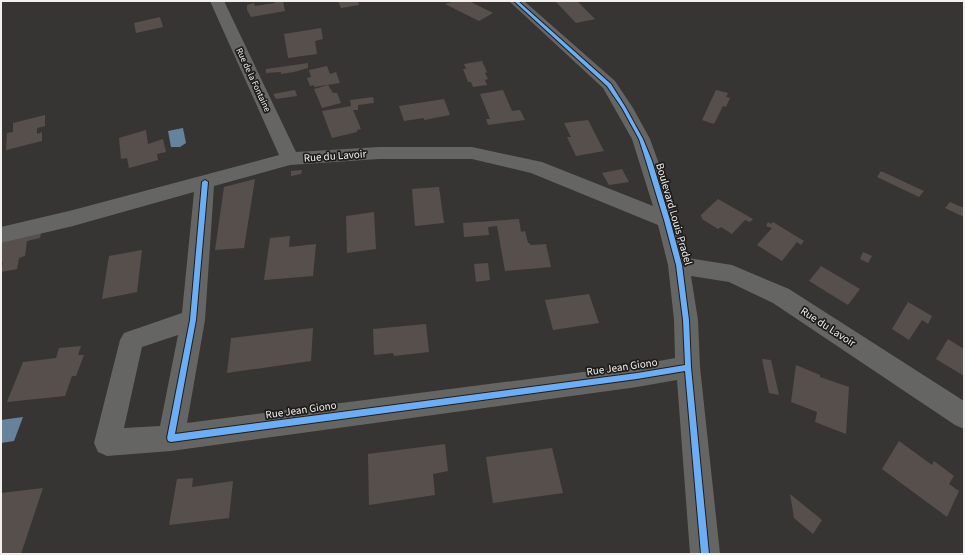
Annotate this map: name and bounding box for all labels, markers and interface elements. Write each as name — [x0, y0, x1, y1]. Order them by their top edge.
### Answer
street label: Rue de la Fontaine — [232, 46, 274, 115]
street label: Rue du Lavoir — [303, 146, 367, 166]
street label: Boulevard Louis Pradel — [652, 161, 696, 267]
street label: Rue du Lavoir — [798, 304, 859, 350]
street label: Rue Jean Giono — [585, 355, 659, 379]
street label: Rue Jean Giono — [264, 398, 338, 422]

